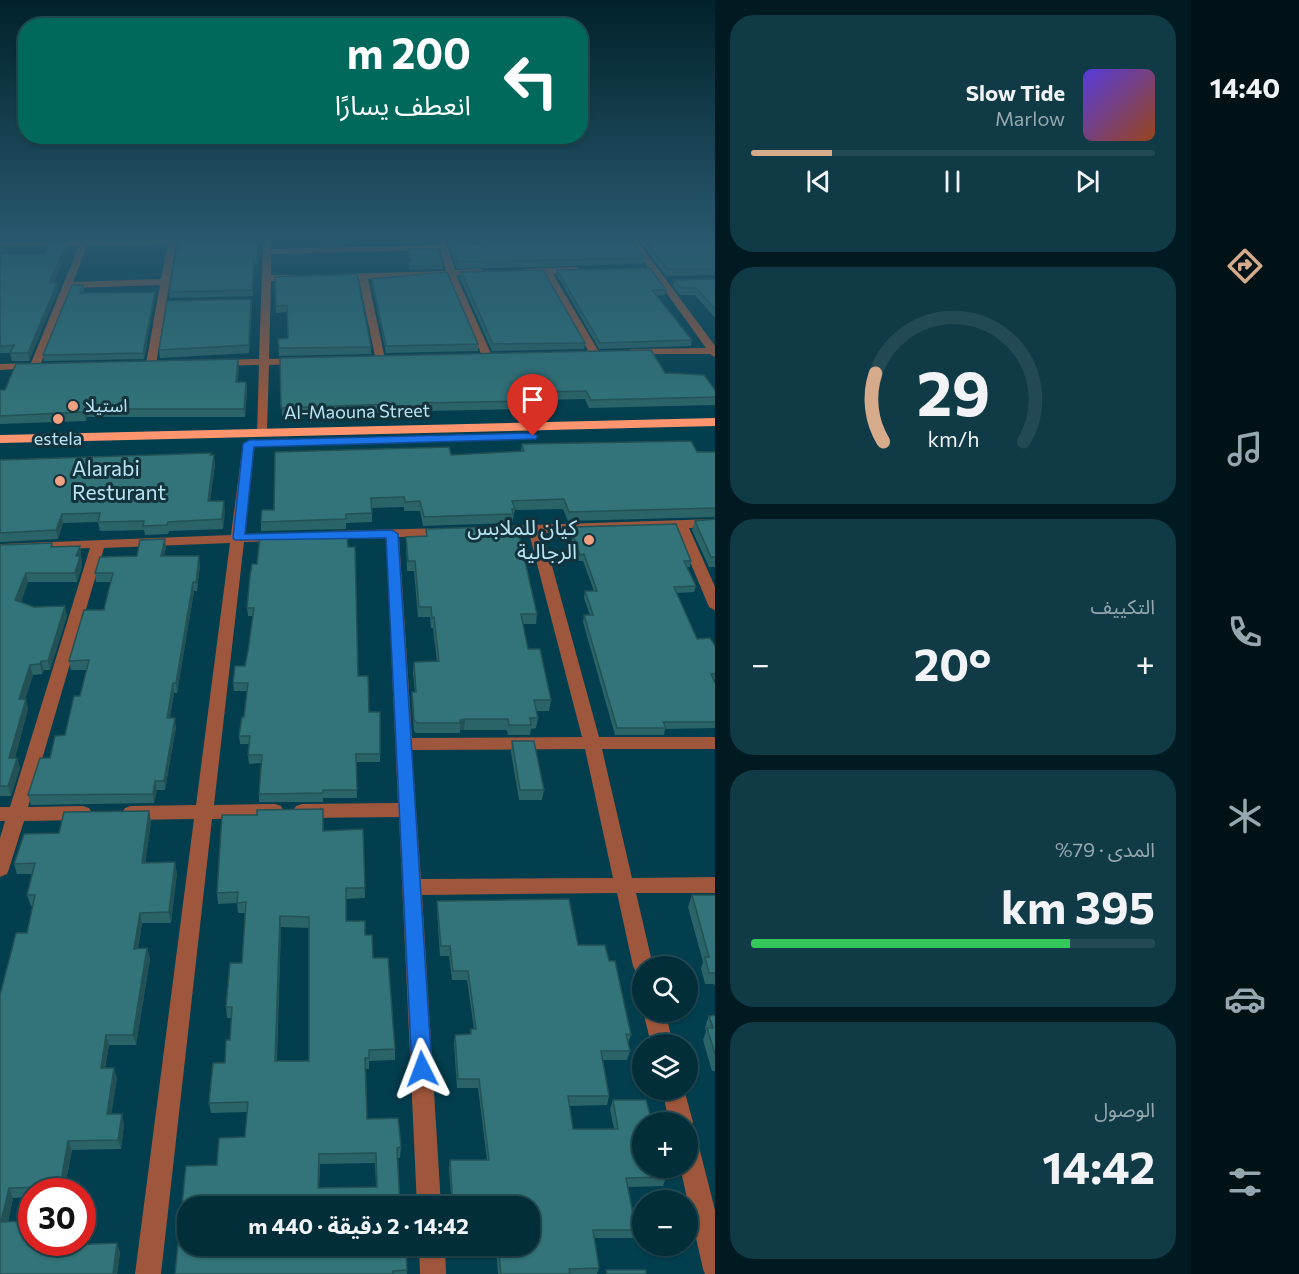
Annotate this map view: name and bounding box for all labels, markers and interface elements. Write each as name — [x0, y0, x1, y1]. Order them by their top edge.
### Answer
text: 200 m — [347, 26, 471, 78]
icon: left — [492, 42, 570, 120]
text: 14:40 — [1210, 71, 1280, 104]
text: Slow Tide — [966, 79, 1065, 106]
text: انعطف يسارًا — [335, 88, 471, 121]
text: Marlow — [995, 106, 1065, 130]
icon: previous — [802, 165, 835, 198]
icon: pause — [936, 165, 969, 198]
icon: next — [1071, 165, 1104, 198]
icon: directions — [1224, 245, 1266, 287]
text: 29 — [916, 353, 990, 429]
pin — [507, 374, 558, 436]
icon: arrive — [516, 383, 549, 416]
place label: استيلا — [85, 394, 128, 416]
marker: استيلا — [66, 399, 80, 413]
street label: Al-Maouna Street — [284, 399, 430, 423]
marker: estela — [51, 412, 65, 426]
text: km/h — [927, 426, 979, 452]
place label: estela — [34, 427, 82, 449]
icon: music — [1224, 428, 1266, 470]
place label: Alarabi Resturant — [72, 455, 166, 504]
marker: Alarabi Resturant — [53, 474, 67, 488]
place label: كيان للملابس الرجالية — [467, 514, 577, 564]
marker: كيان للملابس الرجالية — [582, 533, 596, 547]
text: التكييف — [1091, 594, 1155, 618]
icon: phone — [1224, 611, 1266, 653]
text: 20° — [914, 635, 992, 690]
text: − — [751, 642, 770, 683]
text: + — [1136, 642, 1155, 683]
icon: climate — [1224, 795, 1266, 837]
text: المدى · 79% — [1055, 837, 1155, 861]
text: 395 km — [1001, 878, 1155, 933]
map controls — [632, 956, 698, 1256]
button: search — [632, 956, 698, 1022]
icon: car — [1224, 978, 1266, 1020]
button: layers — [632, 1034, 698, 1100]
position arrow — [390, 1037, 454, 1101]
text: الوصول — [1094, 1097, 1155, 1121]
button: + — [632, 1112, 698, 1178]
text: 14:42 — [1042, 1138, 1155, 1193]
icon: filters — [1224, 1161, 1266, 1203]
speed limit sign: 30 — [18, 1178, 96, 1256]
button: − — [632, 1190, 698, 1256]
text: 14:42 · 2 دقيقة · 440 m — [248, 1212, 469, 1239]

